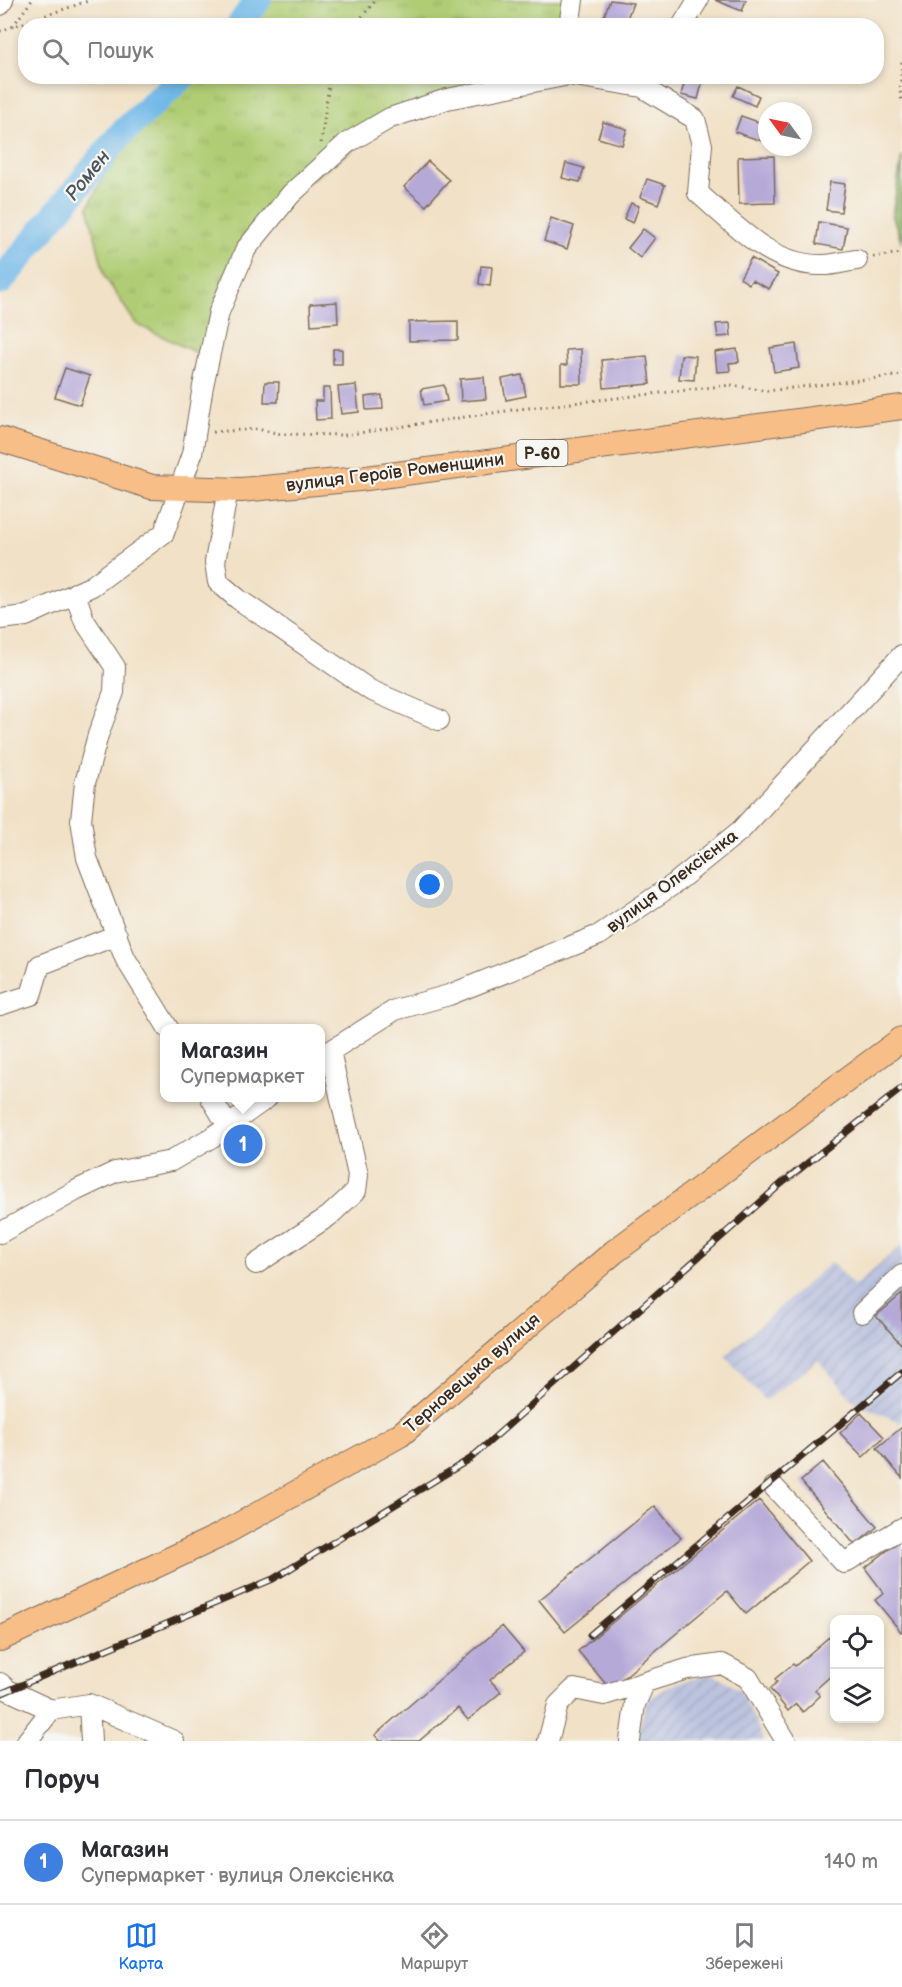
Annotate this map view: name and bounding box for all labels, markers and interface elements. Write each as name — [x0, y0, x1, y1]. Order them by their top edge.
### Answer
search box — [18, 18, 884, 84]
icon: search — [39, 35, 72, 68]
text: Пошук — [87, 38, 154, 65]
north arrow — [758, 102, 812, 156]
water label: Ромен — [60, 145, 116, 206]
road number: Р-60 — [516, 440, 568, 466]
street label: вулиця Героїв Роменщини — [285, 449, 505, 496]
street label: вулиця Олексієнка — [603, 825, 742, 938]
your location — [415, 870, 444, 899]
popup — [160, 1024, 325, 1102]
text: Магазин — [180, 1038, 268, 1065]
text: Супермаркет — [180, 1065, 305, 1089]
pin: 1 — [224, 1122, 262, 1166]
street label: Терновецька вулиця — [400, 1309, 544, 1438]
map controls — [830, 1615, 884, 1723]
button: locate — [830, 1615, 884, 1669]
button: layers — [830, 1669, 884, 1723]
text: Поруч — [24, 1765, 100, 1796]
text: Магазин — [81, 1837, 169, 1864]
text: 1 — [39, 1850, 48, 1874]
text: 140 m — [824, 1850, 878, 1874]
text: Супермаркет · вулиця Олексієнка — [81, 1864, 394, 1888]
tab: Карта — [118, 1919, 164, 1974]
tab: Маршрут — [400, 1919, 469, 1974]
tab: Збережені — [705, 1919, 784, 1974]

